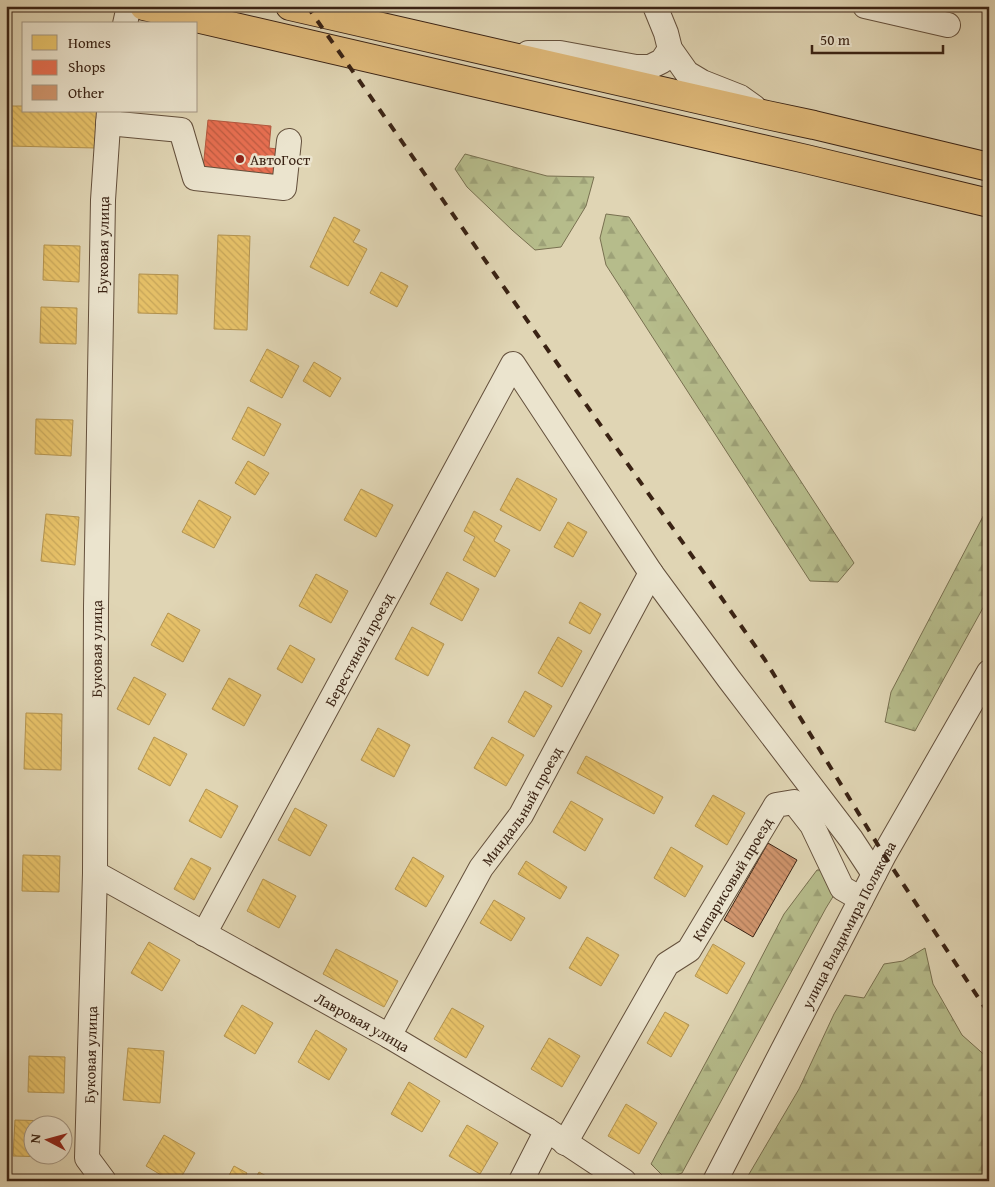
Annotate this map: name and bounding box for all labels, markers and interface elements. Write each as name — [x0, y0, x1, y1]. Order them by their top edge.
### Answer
legend — [22, 22, 198, 112]
scale bar — [812, 22, 944, 54]
text: 50 m — [820, 29, 851, 50]
text: Homes — [68, 32, 111, 53]
text: Shops — [68, 56, 105, 77]
text: Other — [68, 82, 104, 103]
place label: АвтоГост — [250, 149, 311, 170]
marker: АвтоГост — [234, 153, 246, 165]
street label: Буковая улица — [91, 194, 114, 294]
street label: Берестяной проезд — [319, 588, 398, 710]
street label: Буковая улица — [85, 599, 107, 698]
street label: Миндальный проезд — [476, 742, 567, 870]
street label: Кипарисовый проезд — [686, 813, 777, 945]
street label: улица Владимира Полякова — [795, 836, 901, 1013]
street label: Лавровая улица — [311, 987, 415, 1057]
street label: Буковая улица — [78, 1005, 102, 1104]
north arrow — [22, 1114, 72, 1164]
text: N — [25, 1132, 46, 1144]

